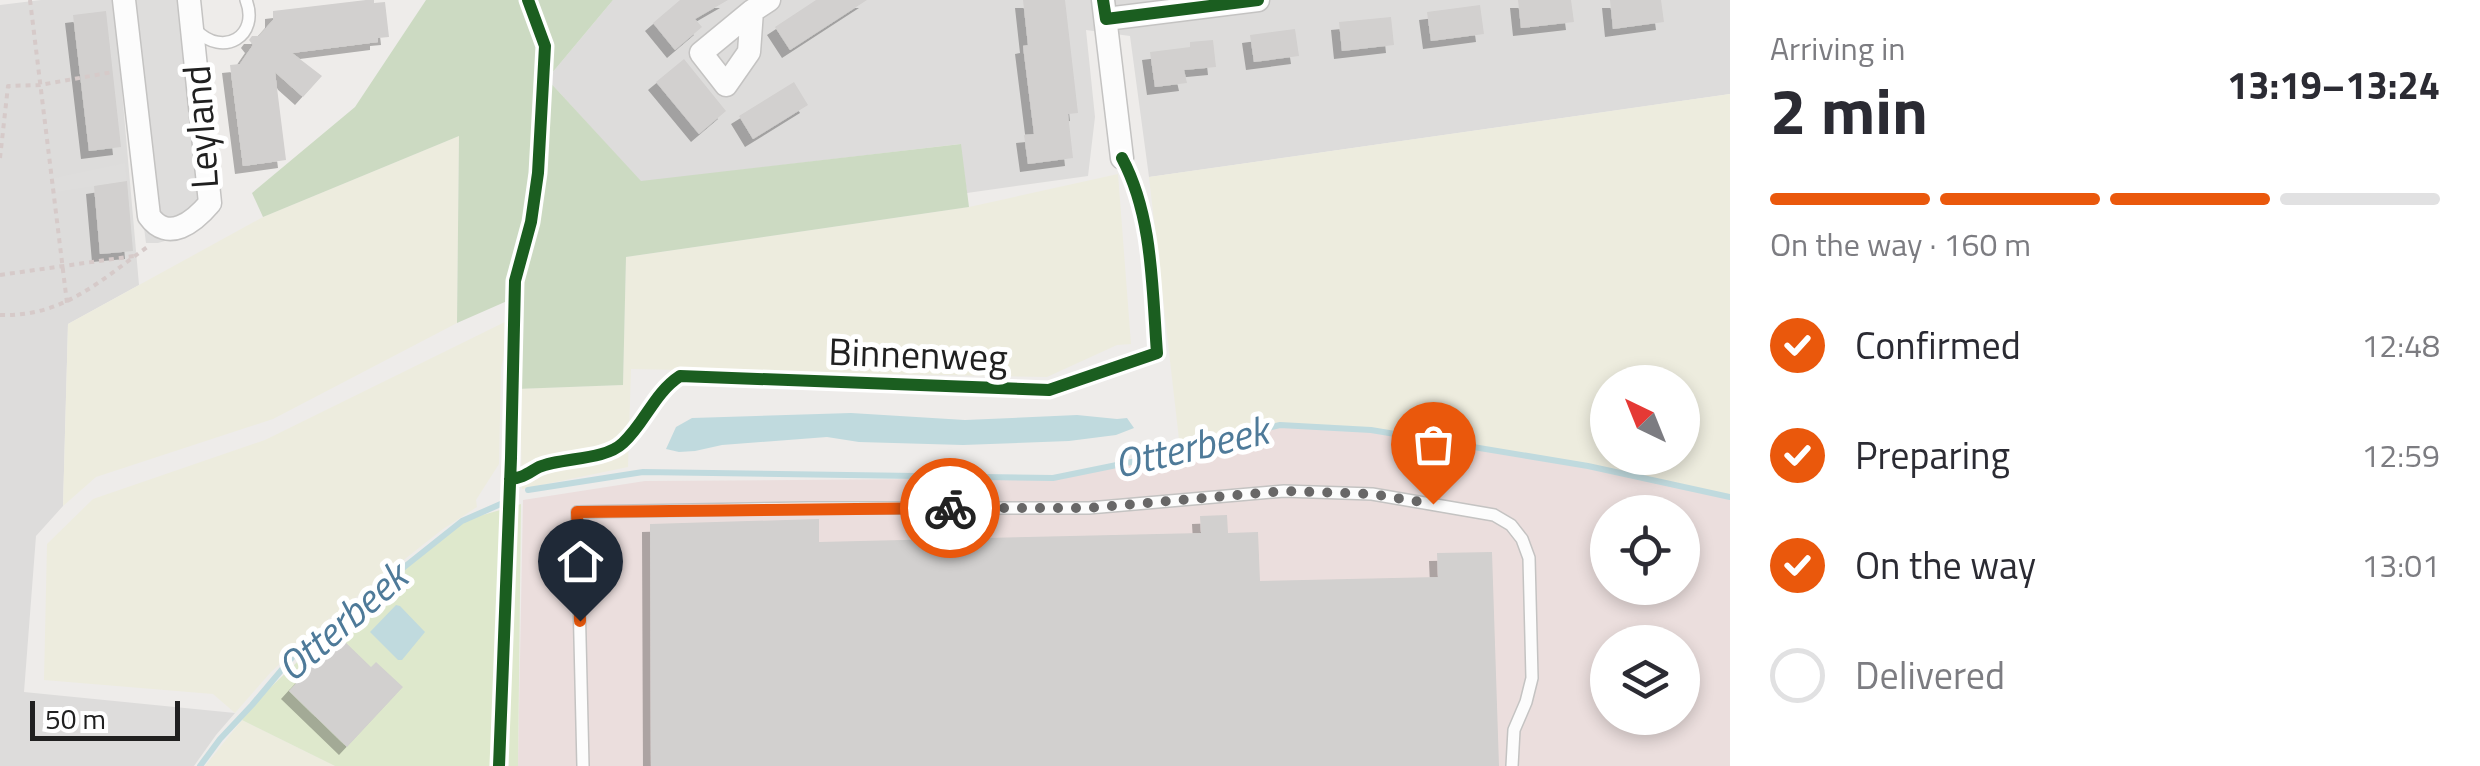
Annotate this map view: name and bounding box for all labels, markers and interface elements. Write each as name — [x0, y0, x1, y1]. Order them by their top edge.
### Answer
text: Arriving in — [1770, 24, 1906, 72]
text: 13:19–13:24 — [2227, 56, 2440, 114]
text: 2 min — [1770, 60, 1928, 159]
street label: Leyland — [167, 63, 233, 191]
text: On the way · 160 m — [1770, 220, 2031, 268]
text: Confirmed — [1855, 316, 2021, 374]
icon: check — [1770, 318, 1825, 373]
text: 12:48 — [2361, 321, 2440, 369]
street label: Binnenweg — [827, 322, 1009, 386]
north arrow — [1590, 365, 1700, 475]
map controls — [1590, 365, 1700, 735]
water label: Otterbeek — [1108, 398, 1278, 494]
pin — [1391, 402, 1476, 505]
icon: bag — [1406, 417, 1461, 472]
text: Preparing — [1855, 426, 2010, 484]
icon: check — [1770, 428, 1825, 483]
text: 12:59 — [2361, 431, 2440, 479]
courier — [900, 458, 1000, 558]
icon: bike — [923, 481, 978, 536]
button: locate — [1590, 495, 1700, 605]
pin — [538, 519, 623, 622]
icon: home — [553, 534, 608, 589]
text: On the way — [1855, 536, 2036, 594]
icon: check — [1770, 538, 1825, 593]
text: 13:01 — [2361, 541, 2440, 589]
water label: Otterbeek — [263, 545, 424, 696]
button: layers — [1590, 625, 1700, 735]
text: Delivered — [1855, 646, 2005, 704]
scale bar — [30, 696, 180, 740]
text: 50 m — [45, 697, 106, 740]

